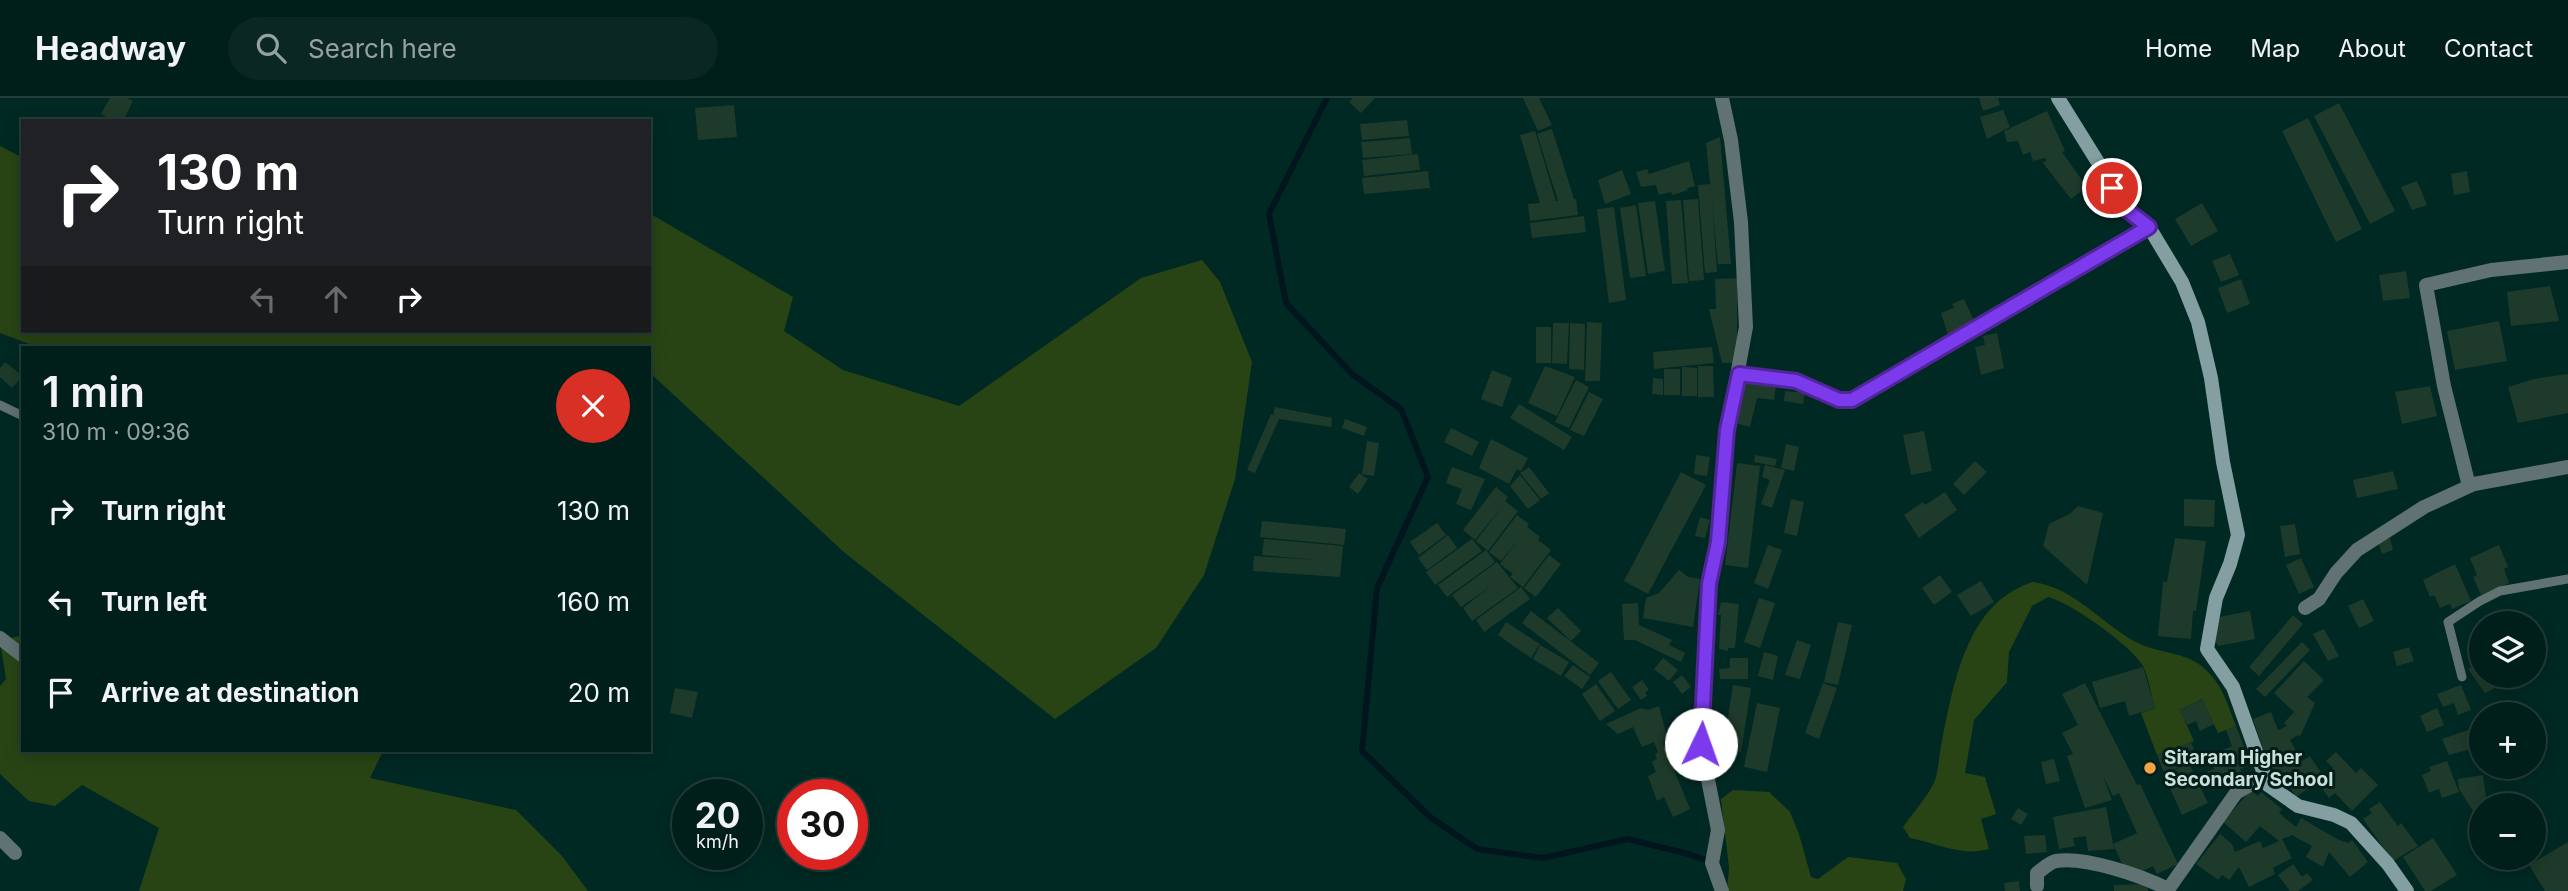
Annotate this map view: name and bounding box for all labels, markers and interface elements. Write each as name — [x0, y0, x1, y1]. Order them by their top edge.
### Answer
search box — [228, 17, 718, 80]
text: Headway — [35, 28, 186, 68]
icon: search — [252, 29, 290, 67]
text: Search here — [308, 33, 457, 64]
text: Home — [2145, 34, 2212, 63]
text: Map — [2250, 34, 2300, 63]
text: About — [2338, 34, 2406, 63]
text: Contact — [2444, 34, 2533, 63]
text: 130 m — [157, 143, 299, 202]
icon: right — [42, 147, 133, 238]
pin — [2082, 158, 2142, 218]
icon: arrive — [2093, 169, 2131, 207]
text: Turn right — [157, 203, 304, 242]
icon: left — [244, 280, 282, 318]
icon: ahead — [317, 280, 355, 318]
icon: right — [390, 280, 428, 318]
text: 1 min — [42, 366, 145, 417]
button: close — [556, 369, 630, 443]
text: 310 m · 09:36 — [42, 418, 190, 446]
icon: right — [42, 492, 80, 530]
text: Turn right — [101, 495, 226, 526]
text: 130 m — [557, 495, 630, 526]
icon: left — [42, 583, 80, 621]
text: Turn left — [101, 586, 207, 617]
text: 160 m — [557, 586, 630, 617]
map controls — [2469, 611, 2546, 870]
button: layers — [2469, 611, 2546, 688]
icon: arrive — [42, 674, 80, 712]
text: Arrive at destination — [101, 677, 360, 708]
text: 20 m — [568, 677, 630, 708]
button: + — [2469, 702, 2546, 779]
position arrow — [1664, 707, 1738, 781]
place label: Sitaram Higher Secondary School — [2164, 746, 2333, 791]
marker: Sitaram Higher Secondary School — [2142, 760, 2158, 776]
speed limit sign: 30 — [777, 779, 868, 870]
button: − — [2469, 793, 2546, 870]
text: 20 — [695, 794, 740, 836]
text: km/h — [696, 831, 739, 852]

